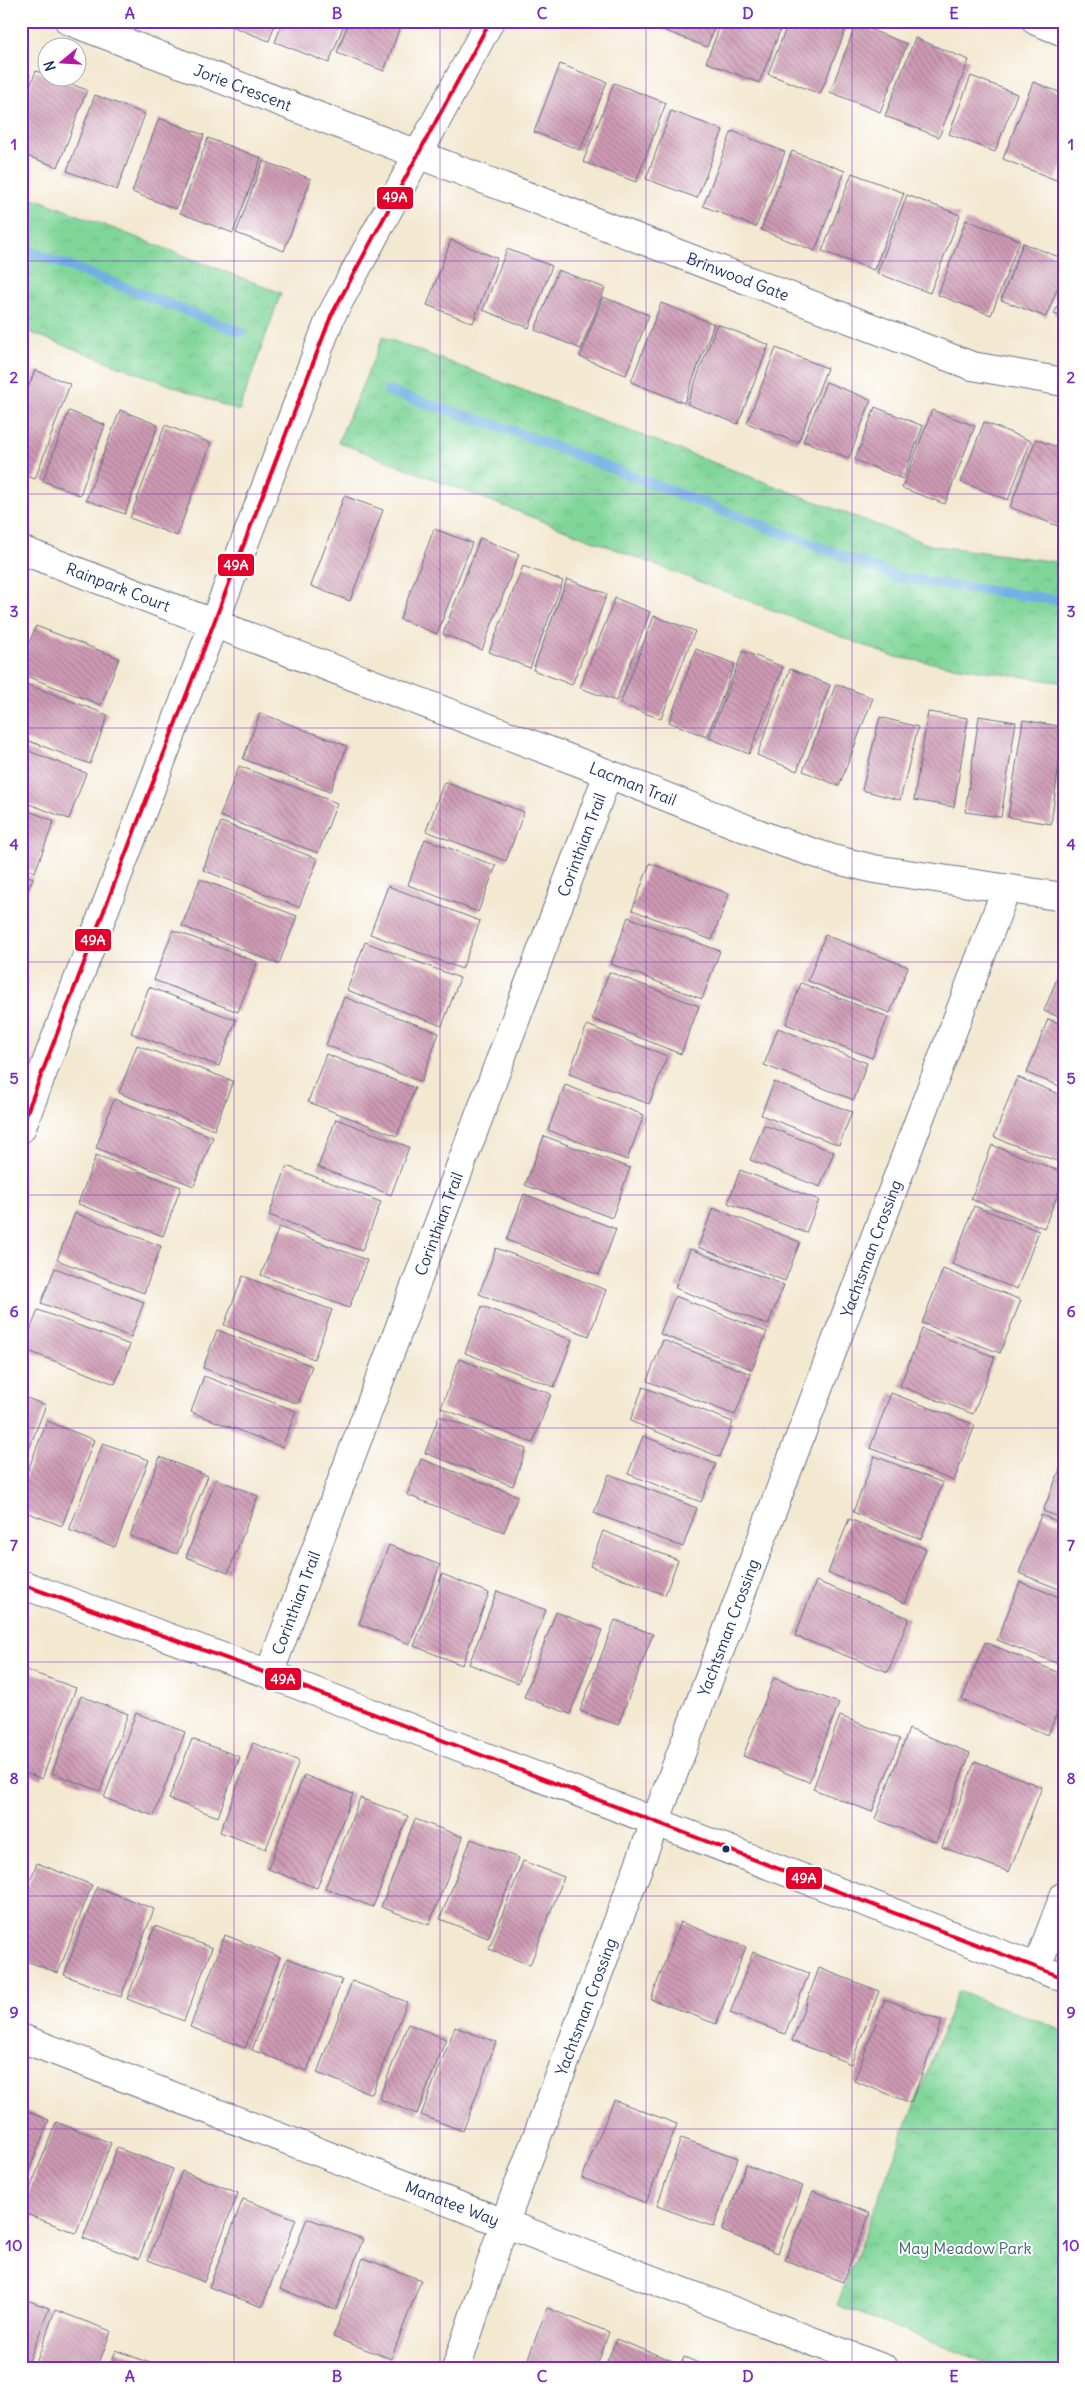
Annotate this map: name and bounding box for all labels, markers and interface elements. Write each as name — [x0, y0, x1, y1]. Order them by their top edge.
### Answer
text: A — [125, 3, 135, 23]
text: B — [332, 3, 343, 23]
text: C — [537, 3, 548, 23]
text: D — [742, 3, 754, 23]
text: E — [949, 3, 959, 23]
north arrow — [38, 38, 88, 88]
text: N — [40, 59, 60, 73]
street label: Jorie Crescent — [191, 60, 295, 115]
text: 1 — [11, 134, 17, 154]
text: 1 — [1068, 134, 1074, 154]
line badge: 49A — [376, 186, 414, 210]
text: 49A — [382, 188, 408, 206]
street label: Brinwood Gate — [684, 248, 792, 305]
text: 2 — [10, 367, 19, 387]
text: 2 — [1067, 367, 1076, 387]
line badge: 49A — [217, 553, 255, 577]
text: 49A — [223, 556, 249, 574]
street label: Rainpark Court — [63, 558, 174, 616]
text: 3 — [9, 601, 19, 621]
text: 3 — [1066, 601, 1076, 621]
street label: Lacman Trail — [586, 757, 679, 810]
street label: Corinthian Trail — [553, 790, 610, 899]
text: 4 — [9, 834, 19, 854]
text: 4 — [1066, 834, 1076, 854]
line badge: 49A — [74, 928, 112, 952]
text: 49A — [80, 931, 106, 949]
text: 5 — [9, 1068, 19, 1088]
text: 5 — [1066, 1068, 1076, 1088]
street label: Corinthian Trail — [410, 1169, 467, 1278]
street label: Yachtsman Crossing — [836, 1177, 906, 1320]
text: 6 — [9, 1301, 19, 1321]
text: 6 — [1066, 1301, 1076, 1321]
text: 7 — [10, 1535, 18, 1555]
text: 7 — [1067, 1535, 1075, 1555]
street label: Corinthian Trail — [267, 1548, 324, 1657]
street label: Yachtsman Crossing — [693, 1556, 763, 1699]
line badge: 49A — [264, 1667, 302, 1691]
text: 49A — [270, 1670, 296, 1688]
text: 8 — [9, 1768, 19, 1788]
text: 8 — [1066, 1768, 1076, 1788]
unlabelled marker — [721, 1844, 731, 1854]
line badge: 49A — [785, 1866, 823, 1890]
text: 49A — [791, 1869, 817, 1887]
street label: Yachtsman Crossing — [551, 1935, 621, 2078]
text: 9 — [9, 2002, 19, 2022]
text: 9 — [1066, 2002, 1076, 2022]
street label: Manatee Way — [403, 2176, 502, 2230]
text: 10 — [6, 2235, 22, 2255]
text: 10 — [1063, 2235, 1079, 2255]
park label: May Meadow Park — [898, 2238, 1032, 2258]
text: A — [125, 2366, 135, 2386]
text: B — [332, 2366, 343, 2386]
text: C — [537, 2366, 548, 2386]
text: D — [742, 2366, 754, 2386]
text: E — [949, 2366, 959, 2386]

